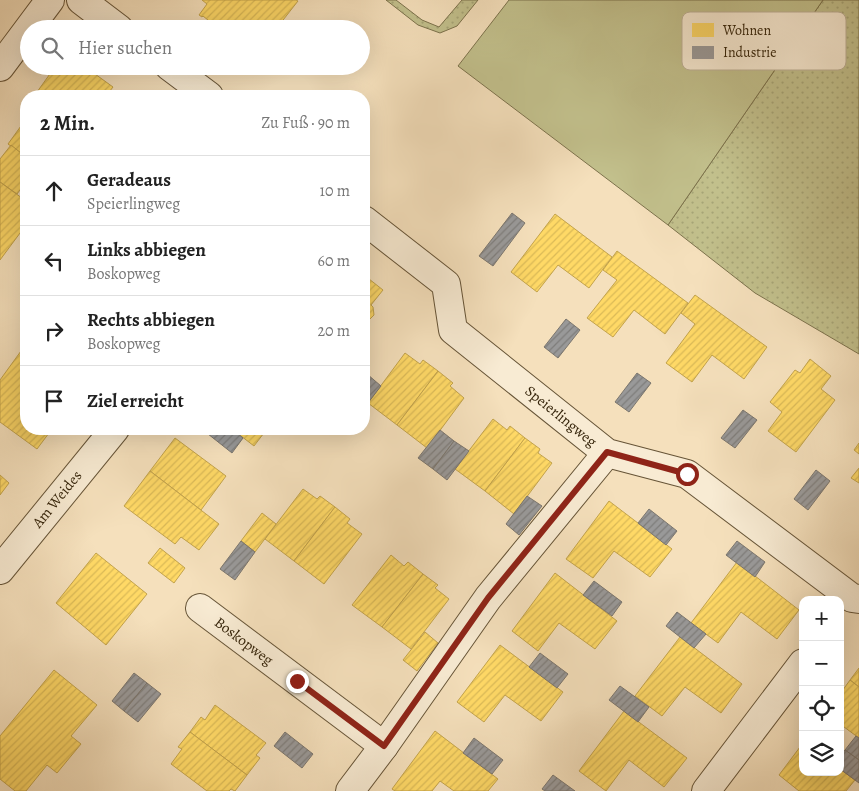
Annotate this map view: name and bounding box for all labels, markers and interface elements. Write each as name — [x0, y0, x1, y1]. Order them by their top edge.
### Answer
legend — [682, 12, 846, 70]
search box — [20, 20, 370, 75]
text: Wohnen — [722, 21, 771, 40]
icon: search — [38, 34, 66, 62]
text: Hier suchen — [78, 35, 172, 61]
text: Industrie — [723, 43, 777, 62]
text: 2 Min. — [40, 109, 95, 137]
text: Zu Fuß · 90 m — [261, 112, 350, 134]
text: Geradeaus — [87, 167, 171, 193]
icon: ahead — [40, 177, 68, 205]
text: 10 m — [320, 180, 350, 202]
text: Speierlingweg — [87, 193, 180, 215]
text: Links abbiegen — [87, 237, 206, 263]
icon: left — [40, 247, 68, 275]
text: 60 m — [318, 250, 350, 272]
text: Boskopweg — [87, 263, 161, 285]
text: Rechts abbiegen — [87, 307, 215, 333]
icon: right — [40, 317, 68, 345]
text: 20 m — [317, 320, 350, 342]
text: Boskopweg — [87, 333, 161, 355]
street label: Speierlingweg — [521, 381, 602, 452]
icon: arrive — [40, 387, 68, 415]
text: Ziel erreicht — [87, 388, 184, 414]
route start — [676, 463, 699, 486]
street label: Am Weides — [27, 466, 86, 533]
map controls — [799, 596, 844, 776]
button: + — [799, 596, 844, 641]
street label: Boskopweg — [210, 612, 278, 670]
button: − — [799, 641, 844, 686]
route end — [286, 670, 309, 693]
button: locate — [799, 686, 844, 731]
button: layers — [799, 731, 844, 776]

